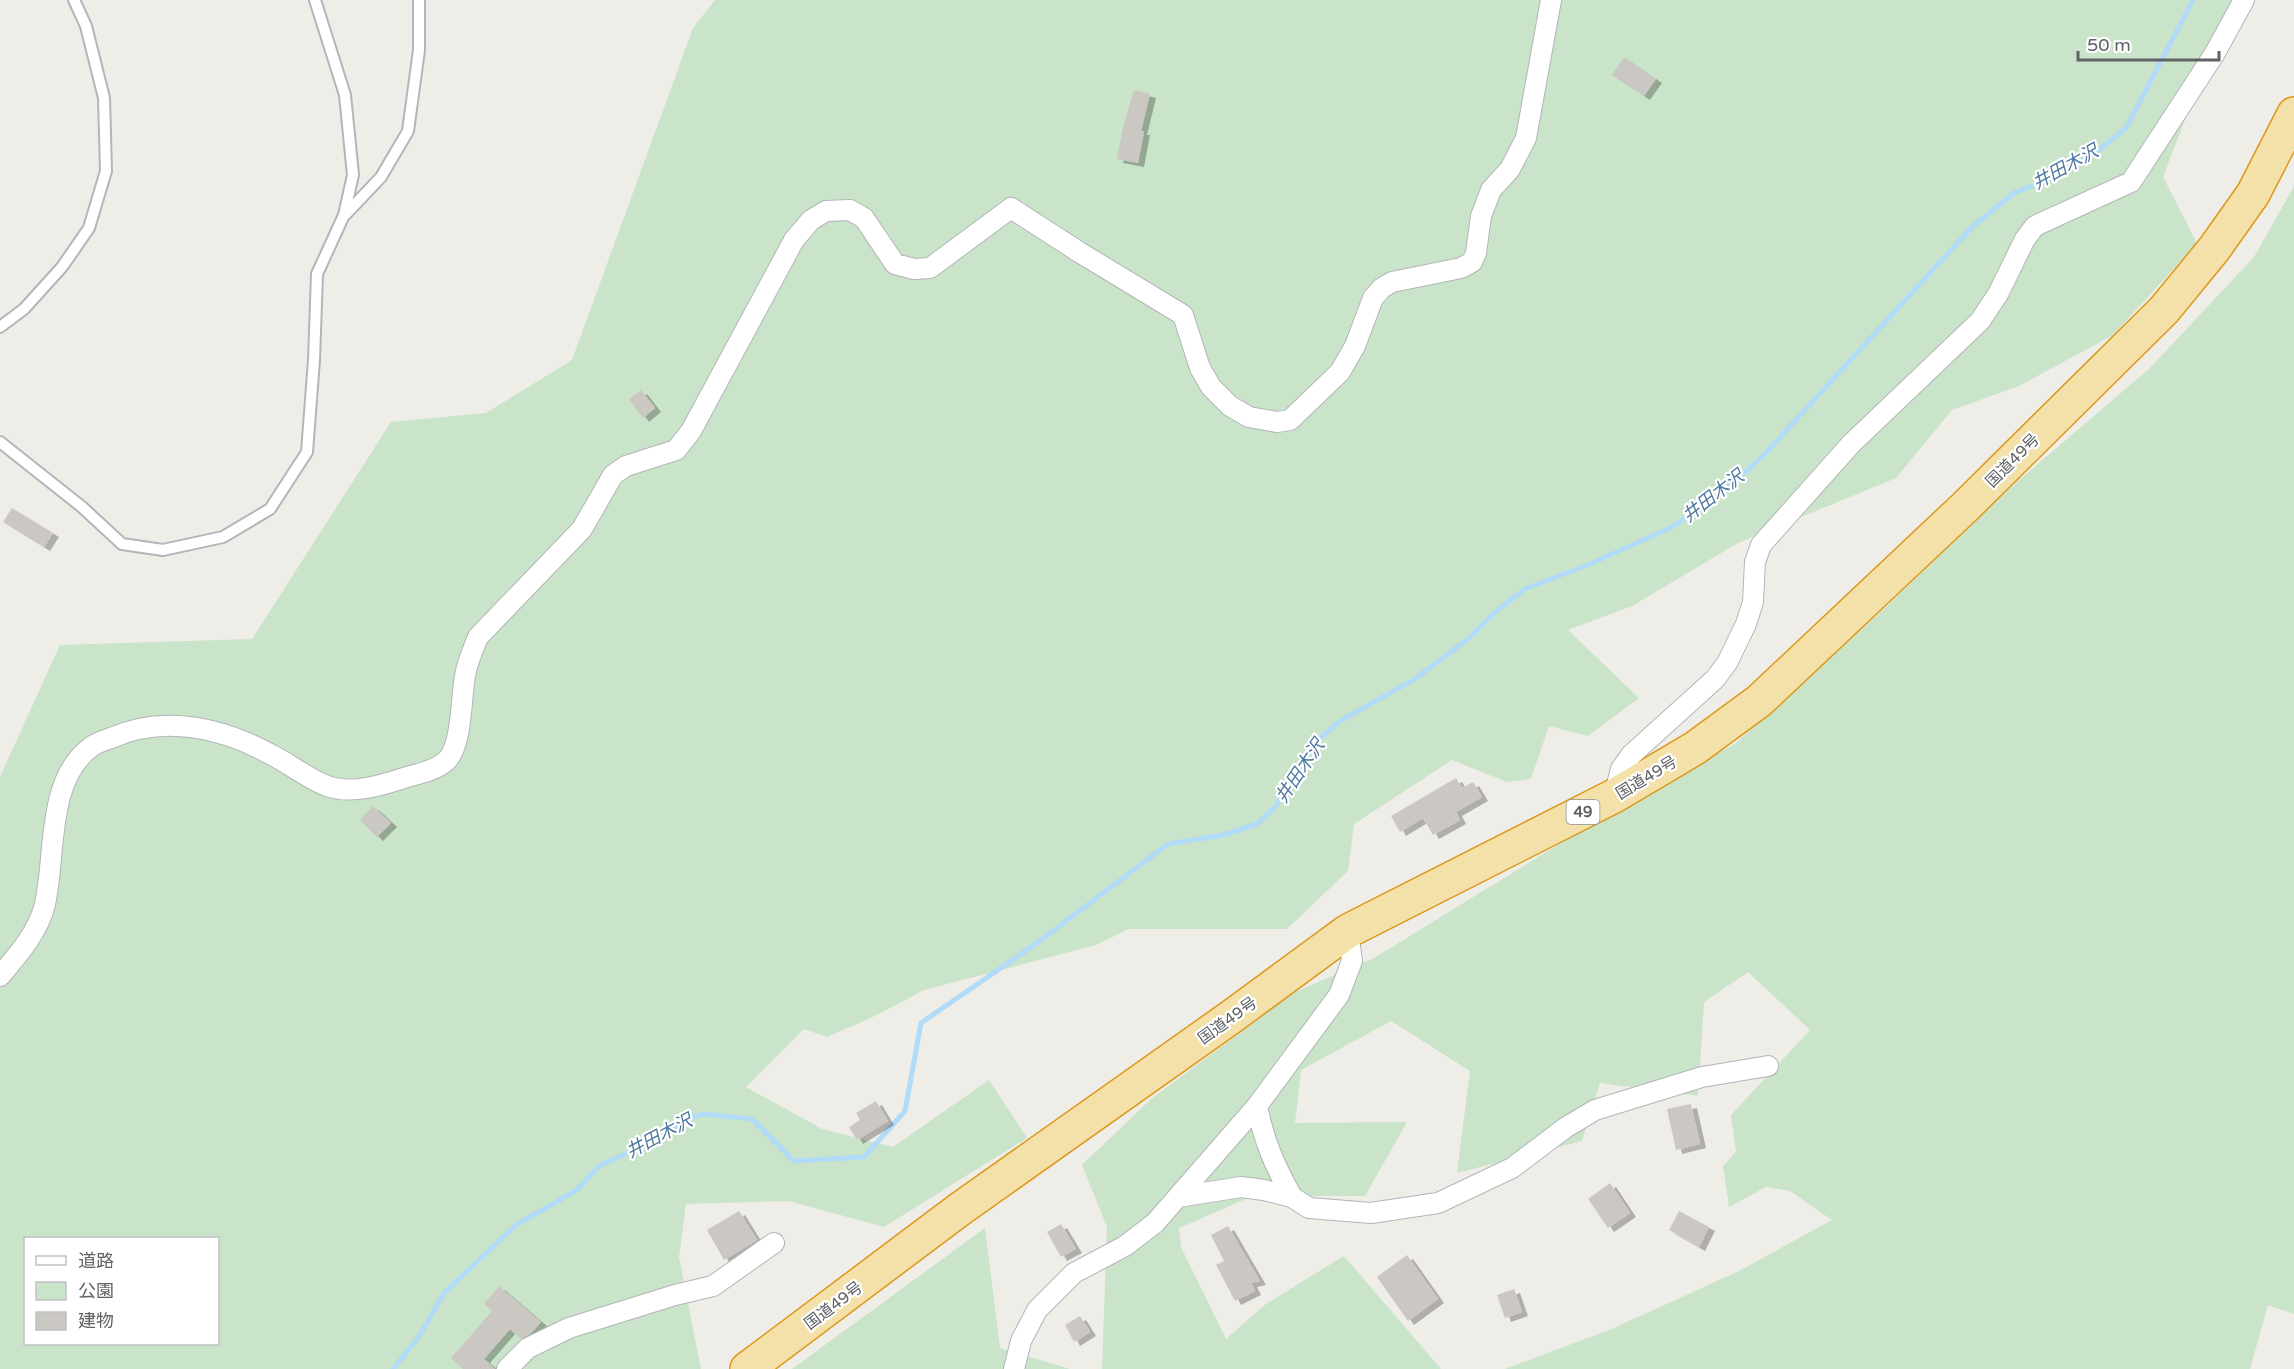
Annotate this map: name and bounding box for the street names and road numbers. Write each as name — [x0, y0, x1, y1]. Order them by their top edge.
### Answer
street label: 国道49号 — [1982, 430, 2044, 492]
street label: 国道49号 — [1612, 752, 1681, 804]
road number: 49 — [1566, 800, 1600, 824]
street label: 国道49号 — [1194, 993, 1261, 1049]
street label: 国道49号 — [800, 1277, 867, 1334]

